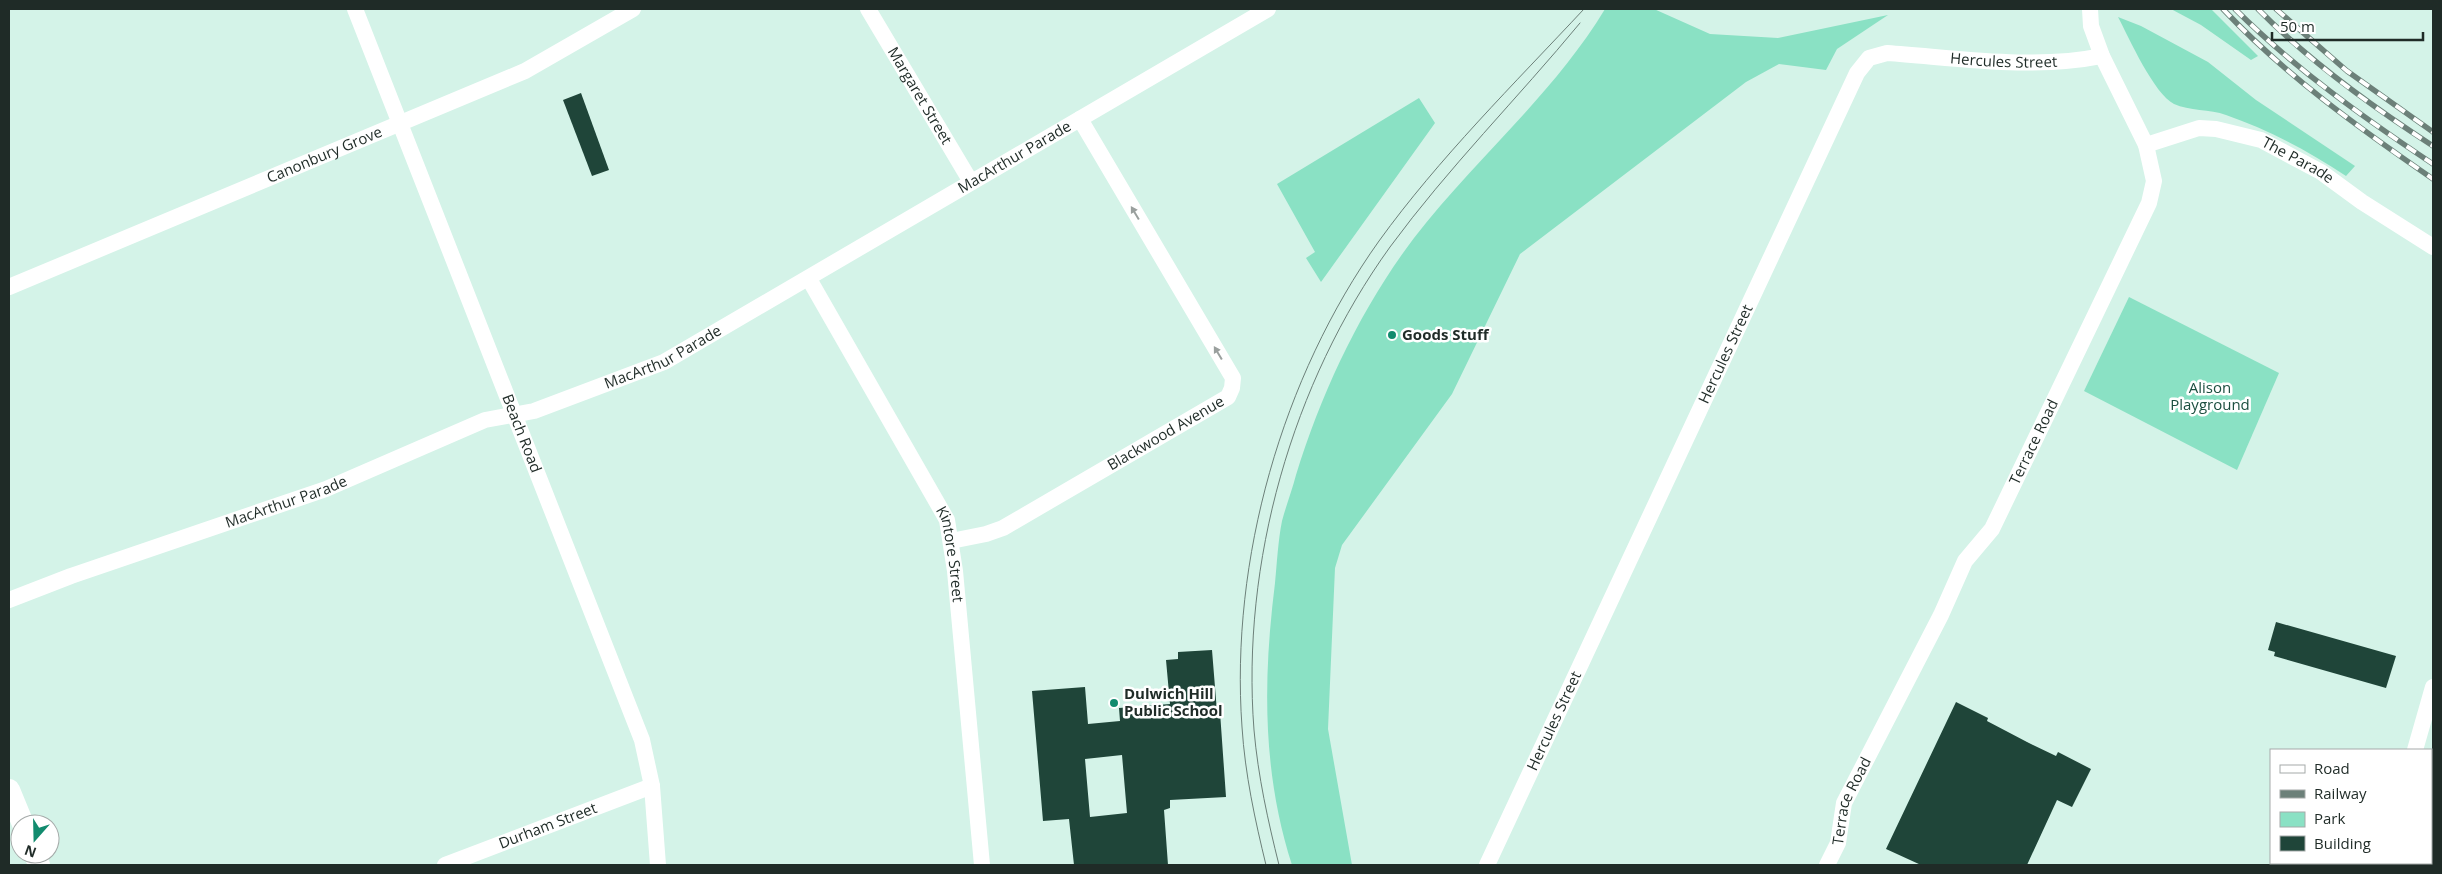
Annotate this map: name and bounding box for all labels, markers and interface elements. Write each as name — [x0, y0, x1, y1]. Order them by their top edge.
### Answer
scale bar — [2272, 10, 2423, 42]
text: 50 m — [2280, 16, 2315, 36]
street label: Margaret Street — [884, 43, 957, 148]
street label: Hercules Street — [1949, 47, 2058, 72]
street label: MacArthur Parade — [954, 115, 1074, 197]
street label: Canonbury Grove — [263, 121, 385, 187]
street label: The Parade — [2259, 131, 2338, 187]
one-way arrow — [1131, 206, 1140, 219]
street label: Hercules Street — [1693, 301, 1757, 406]
street label: MacArthur Parade — [601, 320, 725, 393]
place label: Goods Stuff — [1402, 324, 1490, 344]
marker: Goods Stuff — [1386, 329, 1398, 341]
one-way arrow — [1213, 346, 1222, 359]
park label: Alison Playground — [2170, 377, 2250, 414]
street label: Beach Road — [498, 391, 547, 475]
street label: Blackwood Avenue — [1103, 391, 1227, 474]
street label: Terrace Road — [2004, 396, 2062, 488]
street label: MacArthur Parade — [222, 470, 350, 532]
street label: Kintore Street — [932, 502, 969, 603]
street label: Hercules Street — [1522, 668, 1585, 773]
place label: Dulwich Hill Public School — [1124, 683, 1223, 720]
marker: Dulwich Hill Public School — [1108, 697, 1120, 709]
legend — [2270, 749, 2432, 864]
street label: Terrace Road — [1827, 753, 1875, 846]
text: Road — [2314, 758, 2350, 778]
text: Railway — [2314, 783, 2367, 803]
street label: Durham Street — [495, 797, 599, 853]
text: Park — [2314, 808, 2345, 828]
north arrow — [10, 814, 60, 864]
text: Building — [2314, 833, 2371, 853]
text: N — [22, 841, 39, 863]

